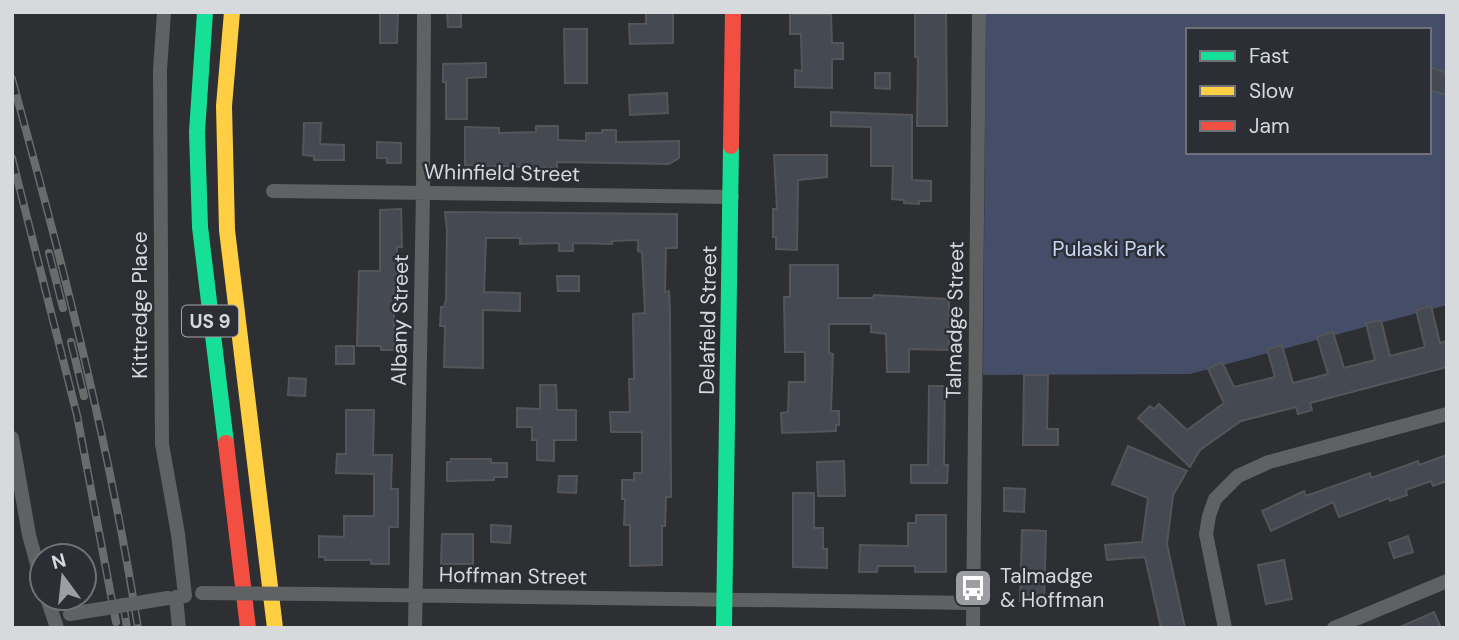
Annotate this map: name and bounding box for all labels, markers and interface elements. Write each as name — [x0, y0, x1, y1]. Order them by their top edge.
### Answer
legend — [1186, 28, 1431, 154]
text: Fast — [1249, 42, 1289, 70]
text: Slow — [1249, 77, 1294, 105]
text: Jam — [1249, 112, 1290, 140]
street label: Whinfield Street — [424, 158, 580, 188]
street label: Kittredge Place — [126, 231, 154, 379]
park label: Pulaski Park — [1052, 235, 1166, 263]
street label: Talmadge Street — [940, 241, 970, 399]
street label: Delafield Street — [693, 245, 723, 395]
street label: Albany Street — [385, 254, 415, 386]
road number: US 9 — [182, 306, 238, 336]
north arrow — [28, 542, 98, 612]
text: N — [49, 547, 69, 575]
street label: Hoffman Street — [439, 561, 587, 591]
place label: Talmadge & Hoffman — [1000, 562, 1104, 614]
bus stop icon: Talmadge & Hoffman — [952, 567, 994, 609]

